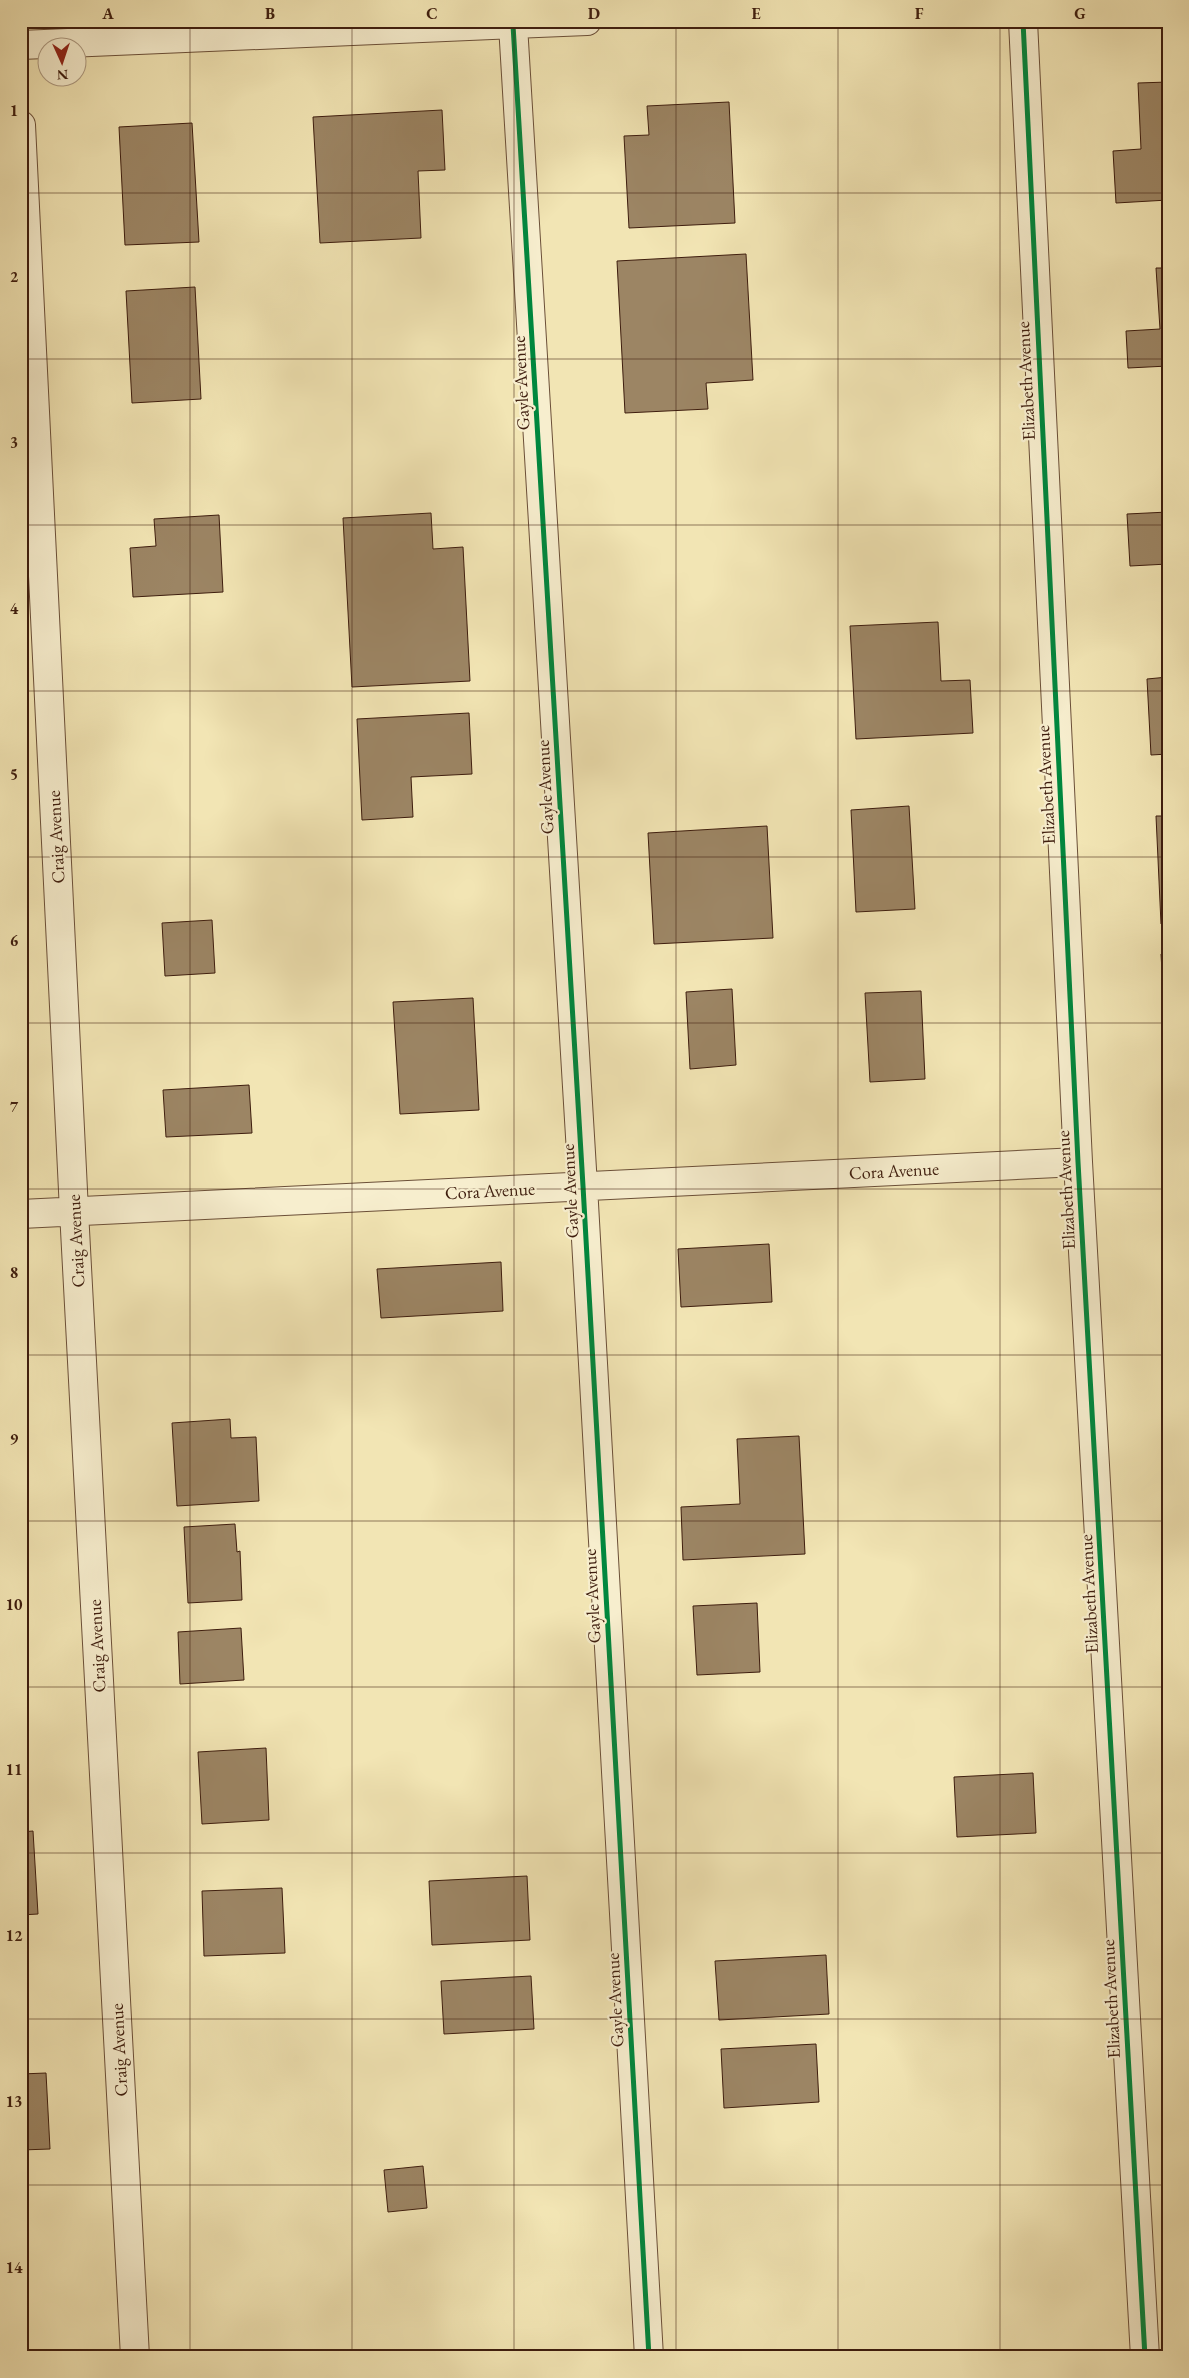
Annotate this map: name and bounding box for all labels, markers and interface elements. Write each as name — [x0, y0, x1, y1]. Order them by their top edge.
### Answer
text: A — [101, 3, 114, 24]
text: B — [265, 3, 275, 24]
text: C — [426, 3, 438, 24]
text: D — [588, 3, 600, 24]
text: E — [751, 3, 761, 24]
text: F — [915, 3, 924, 24]
text: G — [1074, 3, 1086, 24]
north arrow — [38, 38, 88, 88]
text: N — [56, 66, 69, 84]
text: 1 — [10, 100, 18, 121]
text: 2 — [10, 266, 19, 287]
street label: Elizabeth Avenue — [1011, 321, 1040, 441]
street label: Gayle Avenue — [507, 335, 534, 431]
text: 3 — [10, 432, 18, 453]
text: 4 — [10, 598, 19, 619]
street label: Elizabeth Avenue — [1031, 725, 1060, 845]
street label: Gayle Avenue — [531, 739, 558, 835]
text: 5 — [10, 764, 18, 785]
street label: Craig Avenue — [42, 790, 69, 884]
text: 6 — [10, 930, 19, 951]
text: 7 — [10, 1096, 19, 1117]
street label: Elizabeth Avenue — [1051, 1130, 1080, 1250]
street label: Gayle Avenue — [556, 1143, 583, 1239]
street label: Cora Avenue — [848, 1157, 940, 1184]
street label: Cora Avenue — [444, 1177, 536, 1204]
street label: Craig Avenue — [62, 1194, 89, 1288]
text: 8 — [10, 1262, 18, 1283]
text: 9 — [10, 1428, 19, 1449]
street label: Elizabeth Avenue — [1074, 1534, 1103, 1654]
street label: Gayle Avenue — [578, 1548, 605, 1644]
text: 10 — [6, 1594, 23, 1615]
street label: Craig Avenue — [83, 1599, 110, 1693]
text: 11 — [6, 1759, 22, 1780]
text: 12 — [6, 1925, 23, 1946]
street label: Elizabeth Avenue — [1096, 1939, 1125, 2059]
street label: Gayle Avenue — [601, 1952, 628, 2048]
street label: Craig Avenue — [105, 2003, 132, 2097]
text: 13 — [6, 2091, 22, 2112]
text: 14 — [6, 2257, 23, 2278]

